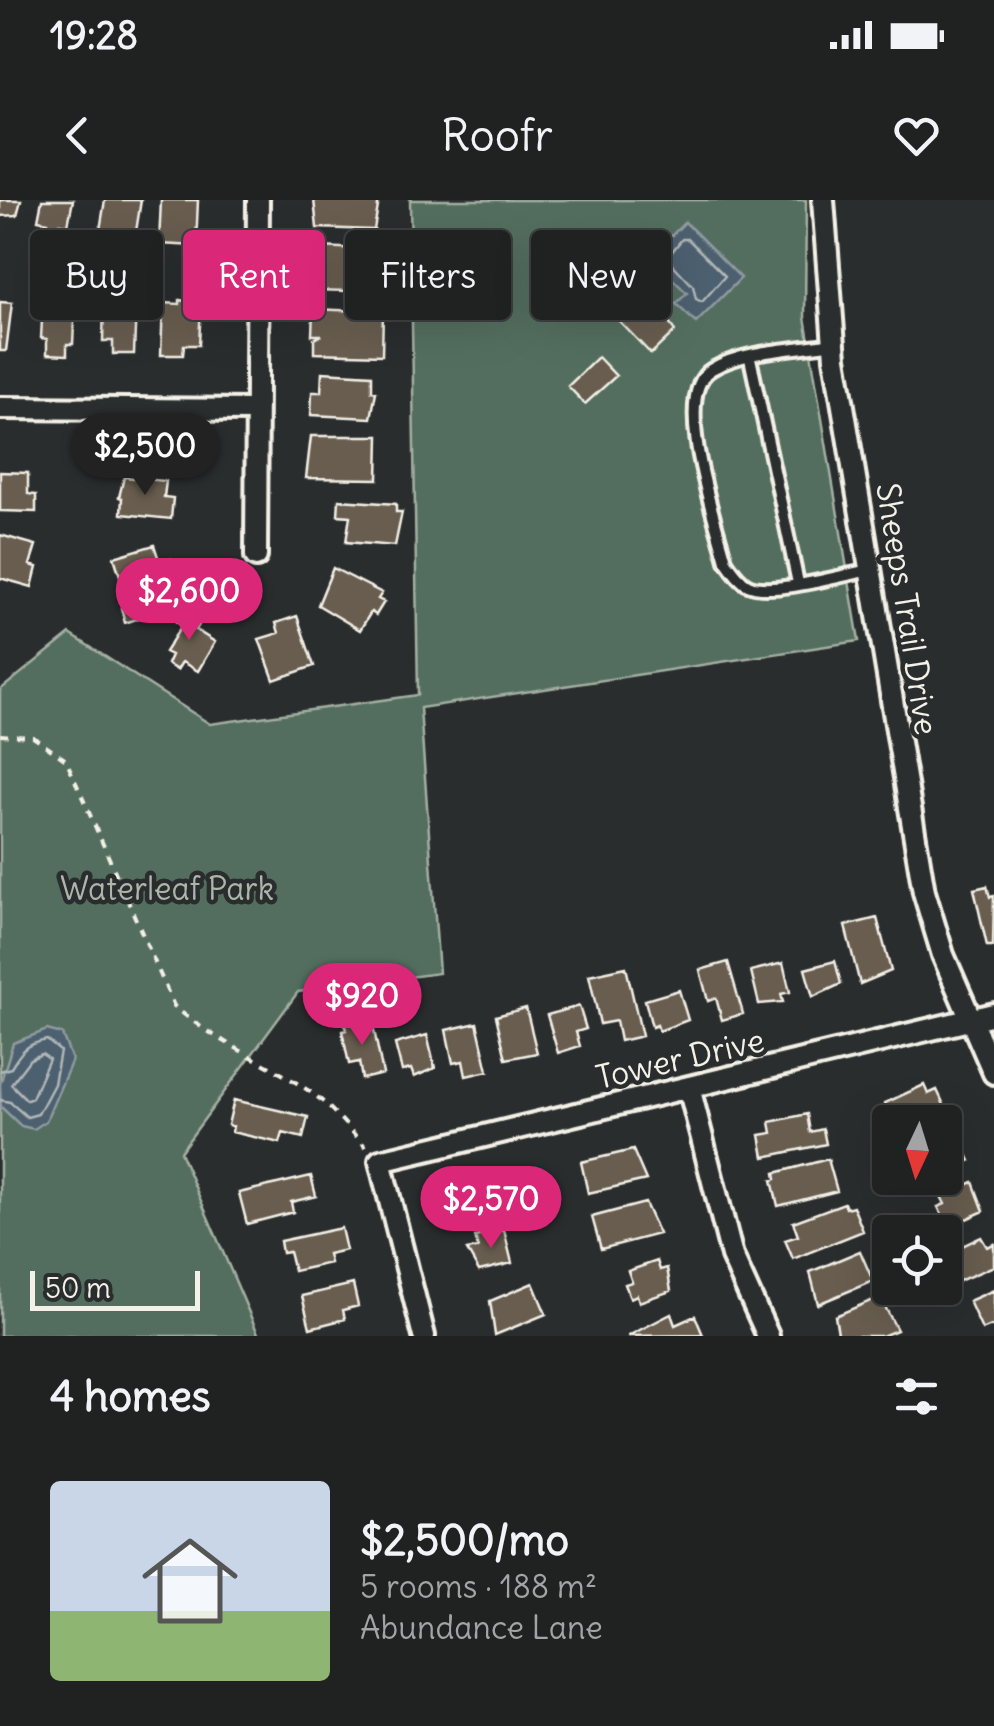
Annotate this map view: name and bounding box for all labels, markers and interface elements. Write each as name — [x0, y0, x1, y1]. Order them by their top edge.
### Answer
text: 19:28 — [50, 12, 138, 59]
text: Roofr — [441, 107, 553, 163]
icon: back — [50, 108, 105, 163]
icon: heart — [889, 108, 944, 163]
chip: Buy — [30, 230, 163, 320]
chip: Rent — [183, 230, 325, 320]
chip: Filters — [345, 230, 511, 320]
chip: New — [531, 230, 671, 320]
pin: $2,500 — [64, 413, 226, 498]
text: $2,500 — [94, 425, 196, 466]
street label: Sheeps Trail Drive — [867, 480, 948, 738]
pin: $2,600 — [108, 558, 270, 643]
text: $2,600 — [138, 570, 240, 611]
park label: Waterleaf Park — [60, 868, 274, 909]
pin: $920 — [303, 963, 421, 1048]
text: $920 — [325, 975, 399, 1016]
street label: Tower Drive — [592, 1019, 768, 1098]
north arrow — [872, 1105, 962, 1195]
map controls — [872, 1105, 962, 1305]
pin: $2,570 — [410, 1166, 572, 1251]
text: $2,570 — [442, 1178, 540, 1219]
button: locate — [872, 1215, 962, 1305]
scale bar — [30, 1266, 200, 1310]
text: 50 m — [45, 1270, 111, 1306]
icon: filters — [889, 1369, 944, 1424]
text: 4 homes — [50, 1370, 211, 1422]
text: $2,500/mo — [360, 1514, 569, 1566]
icon: home — [130, 1521, 250, 1641]
text: 5 rooms · 188 m² — [360, 1566, 597, 1607]
text: Abundance Lane — [360, 1607, 603, 1648]

